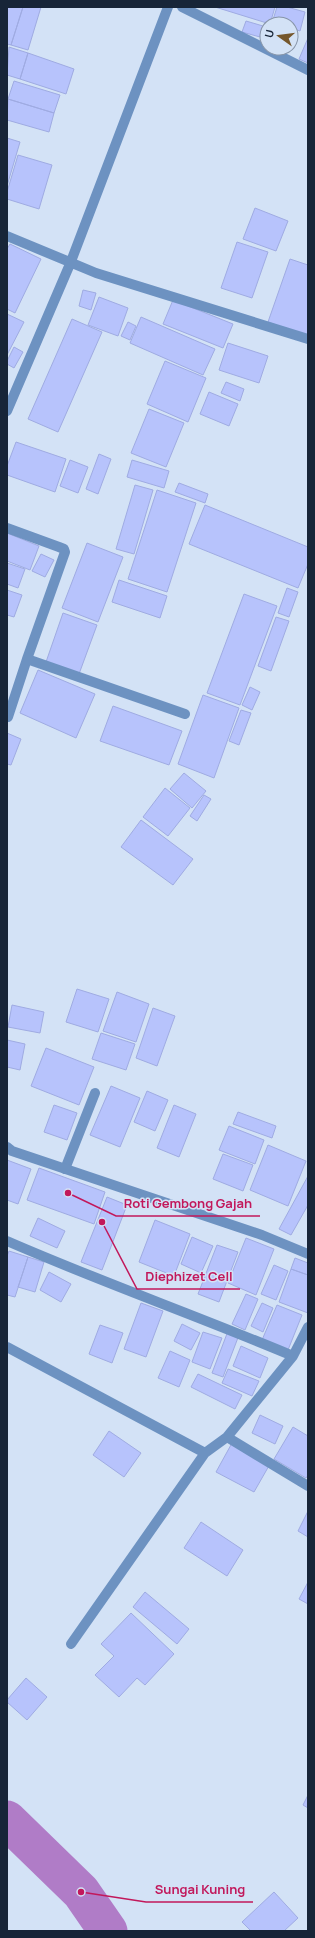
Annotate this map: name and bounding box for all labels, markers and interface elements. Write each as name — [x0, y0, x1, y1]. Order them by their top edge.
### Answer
north arrow — [259, 16, 299, 56]
text: U — [261, 28, 277, 39]
callout: Roti Gembong Gajah — [116, 1191, 260, 1216]
text: Roti Gembong Gajah — [124, 1194, 252, 1212]
callout: Diephizet Cell — [137, 1264, 240, 1289]
text: Diephizet Cell — [145, 1267, 233, 1285]
callout: Sungai Kuning — [146, 1877, 253, 1902]
text: Sungai Kuning — [155, 1880, 245, 1898]

